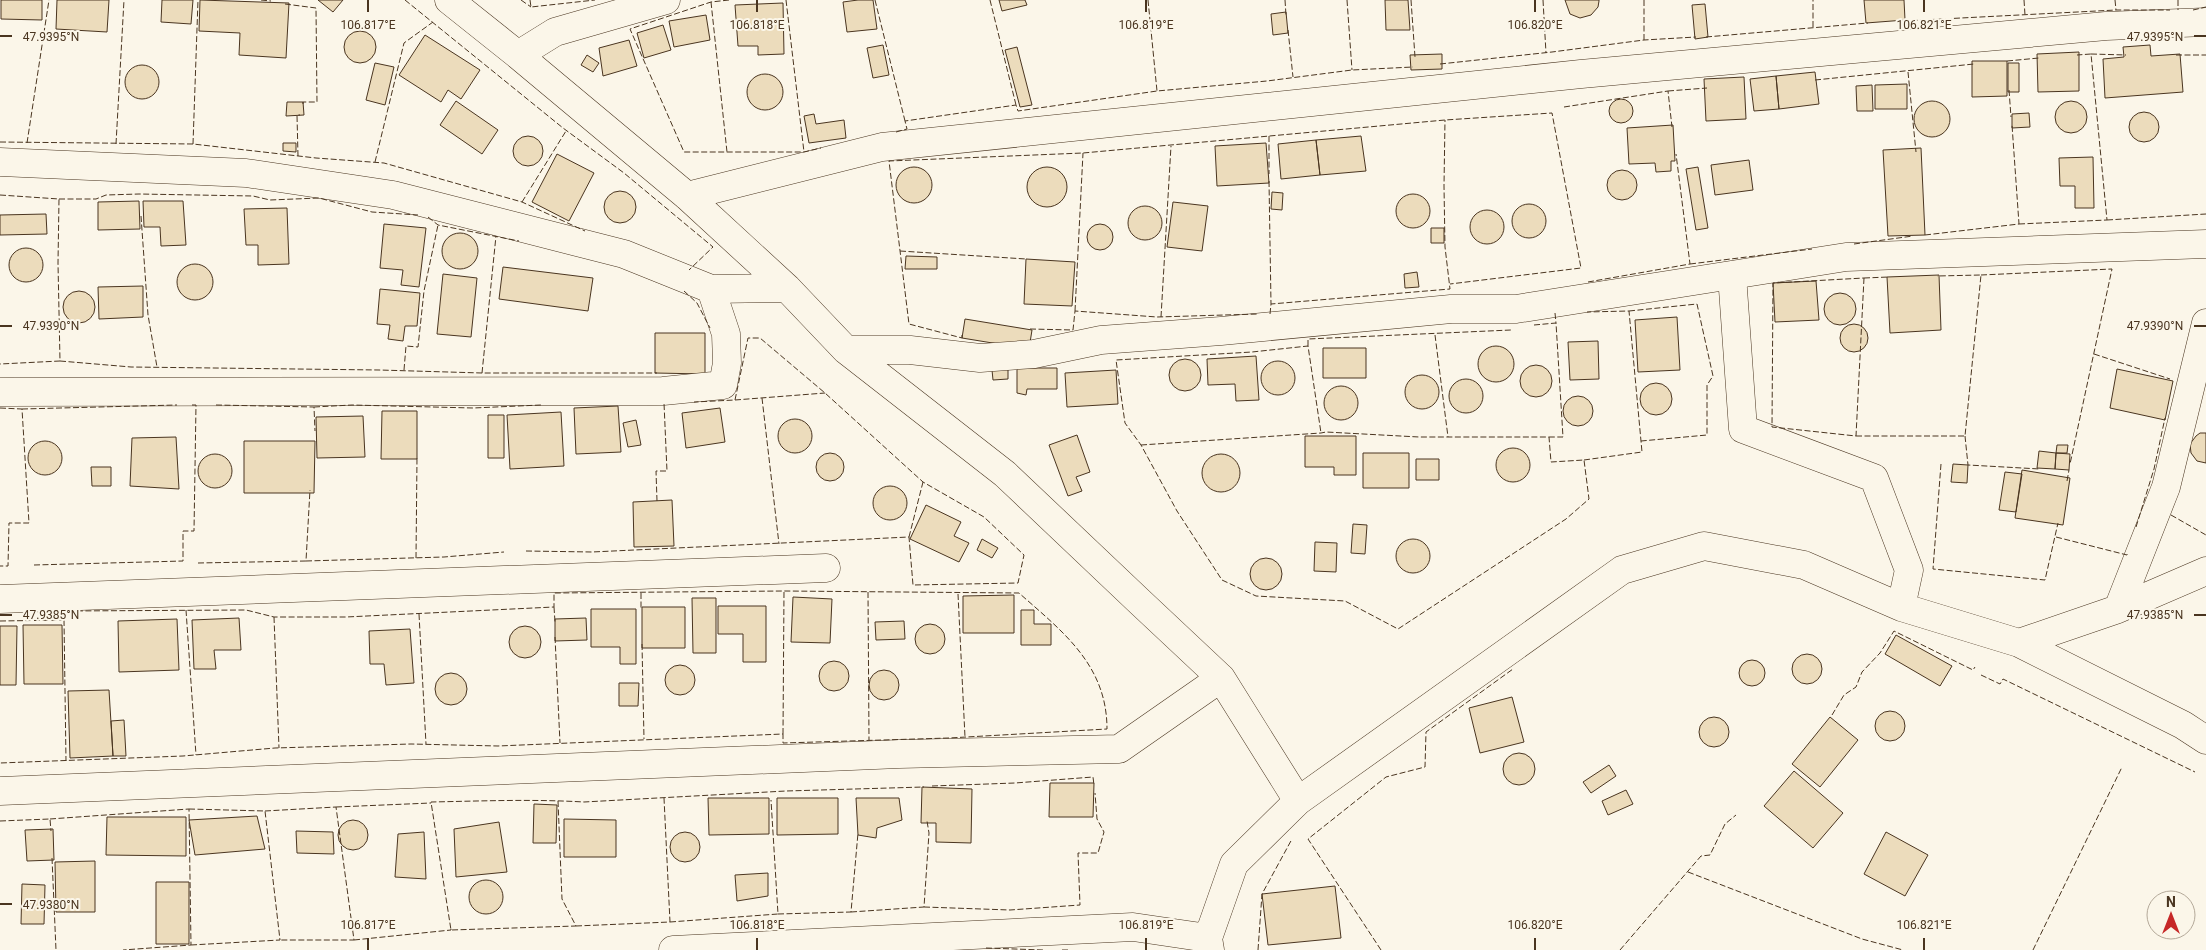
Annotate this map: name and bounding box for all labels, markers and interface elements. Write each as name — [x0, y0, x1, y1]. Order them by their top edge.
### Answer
text: 106.817°E — [341, 18, 396, 32]
text: 106.818°E — [730, 18, 785, 32]
text: 106.819°E — [1119, 18, 1174, 32]
text: 106.820°E — [1508, 18, 1563, 32]
text: 106.821°E — [1897, 18, 1952, 32]
text: 47.9395°N — [23, 30, 79, 44]
text: 47.9395°N — [2127, 30, 2183, 44]
text: 47.9390°N — [23, 319, 79, 333]
text: 47.9390°N — [2127, 319, 2183, 333]
text: 47.9385°N — [23, 608, 79, 622]
text: 47.9385°N — [2127, 608, 2183, 622]
north arrow — [2146, 890, 2196, 940]
text: N — [2166, 894, 2176, 910]
text: 47.9380°N — [23, 898, 79, 912]
text: 106.817°E — [341, 918, 396, 932]
text: 106.818°E — [730, 918, 785, 932]
text: 106.819°E — [1119, 918, 1174, 932]
text: 106.820°E — [1508, 918, 1563, 932]
text: 106.821°E — [1897, 918, 1952, 932]

